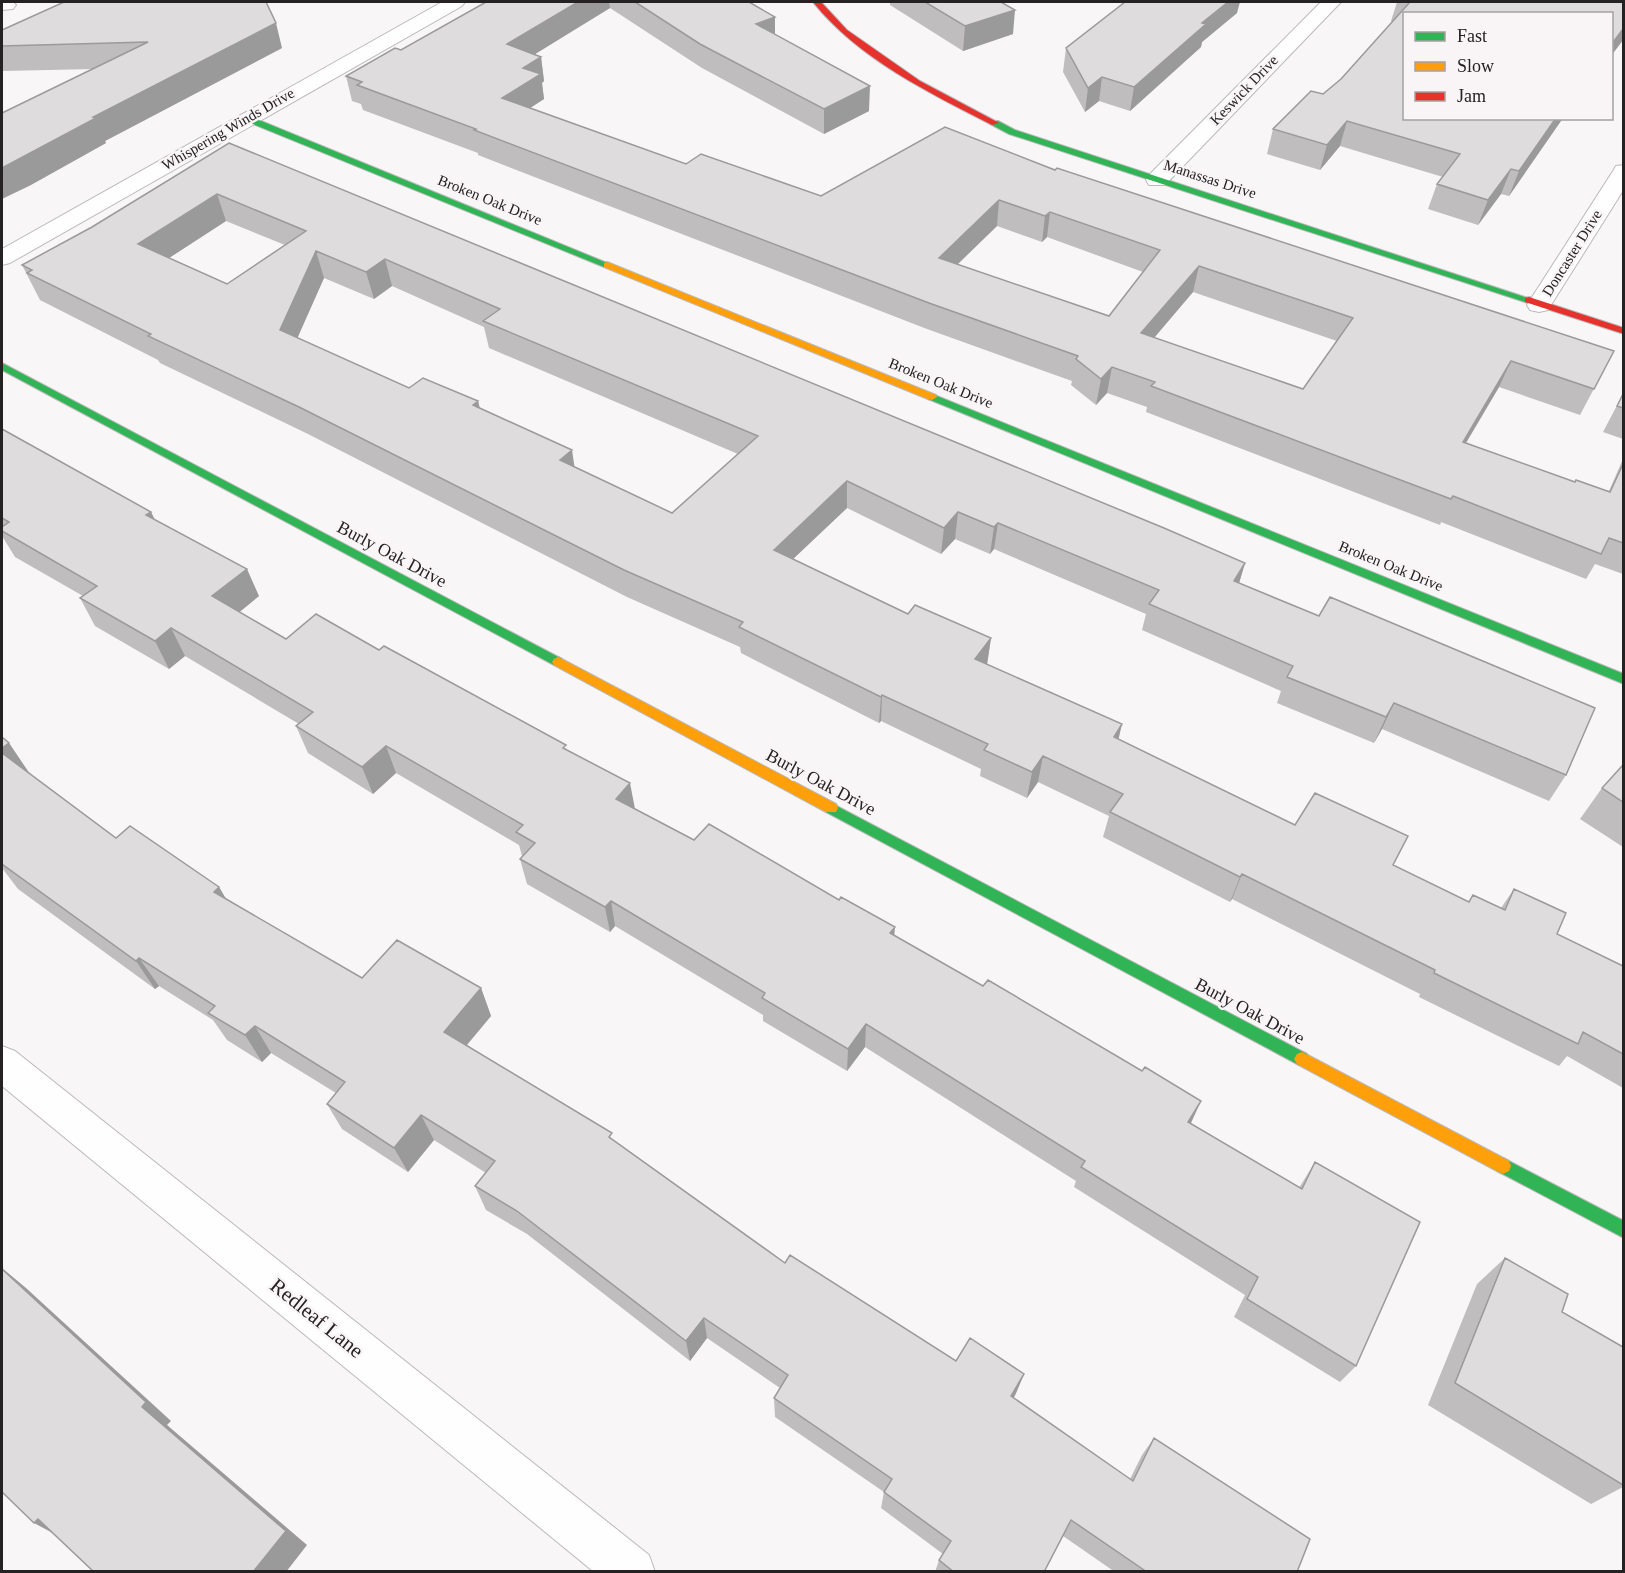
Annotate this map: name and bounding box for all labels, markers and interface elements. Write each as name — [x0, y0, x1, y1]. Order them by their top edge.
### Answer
legend — [1403, 12, 1613, 120]
text: Fast — [1457, 26, 1487, 46]
street label: Keswick Drive — [1207, 52, 1281, 128]
text: Slow — [1457, 56, 1494, 76]
street label: Whispering Winds Drive — [159, 84, 297, 173]
text: Jam — [1457, 86, 1486, 106]
street label: Manassas Drive — [1162, 157, 1259, 202]
street label: Broken Oak Drive — [436, 172, 545, 228]
street label: Doncaster Drive — [1539, 207, 1605, 299]
street label: Broken Oak Drive — [887, 355, 996, 411]
street label: Burly Oak Drive — [334, 517, 450, 591]
street label: Broken Oak Drive — [1337, 538, 1446, 594]
street label: Burly Oak Drive — [763, 745, 879, 819]
street label: Burly Oak Drive — [1192, 974, 1308, 1048]
street label: Redleaf Lane — [266, 1273, 368, 1363]

